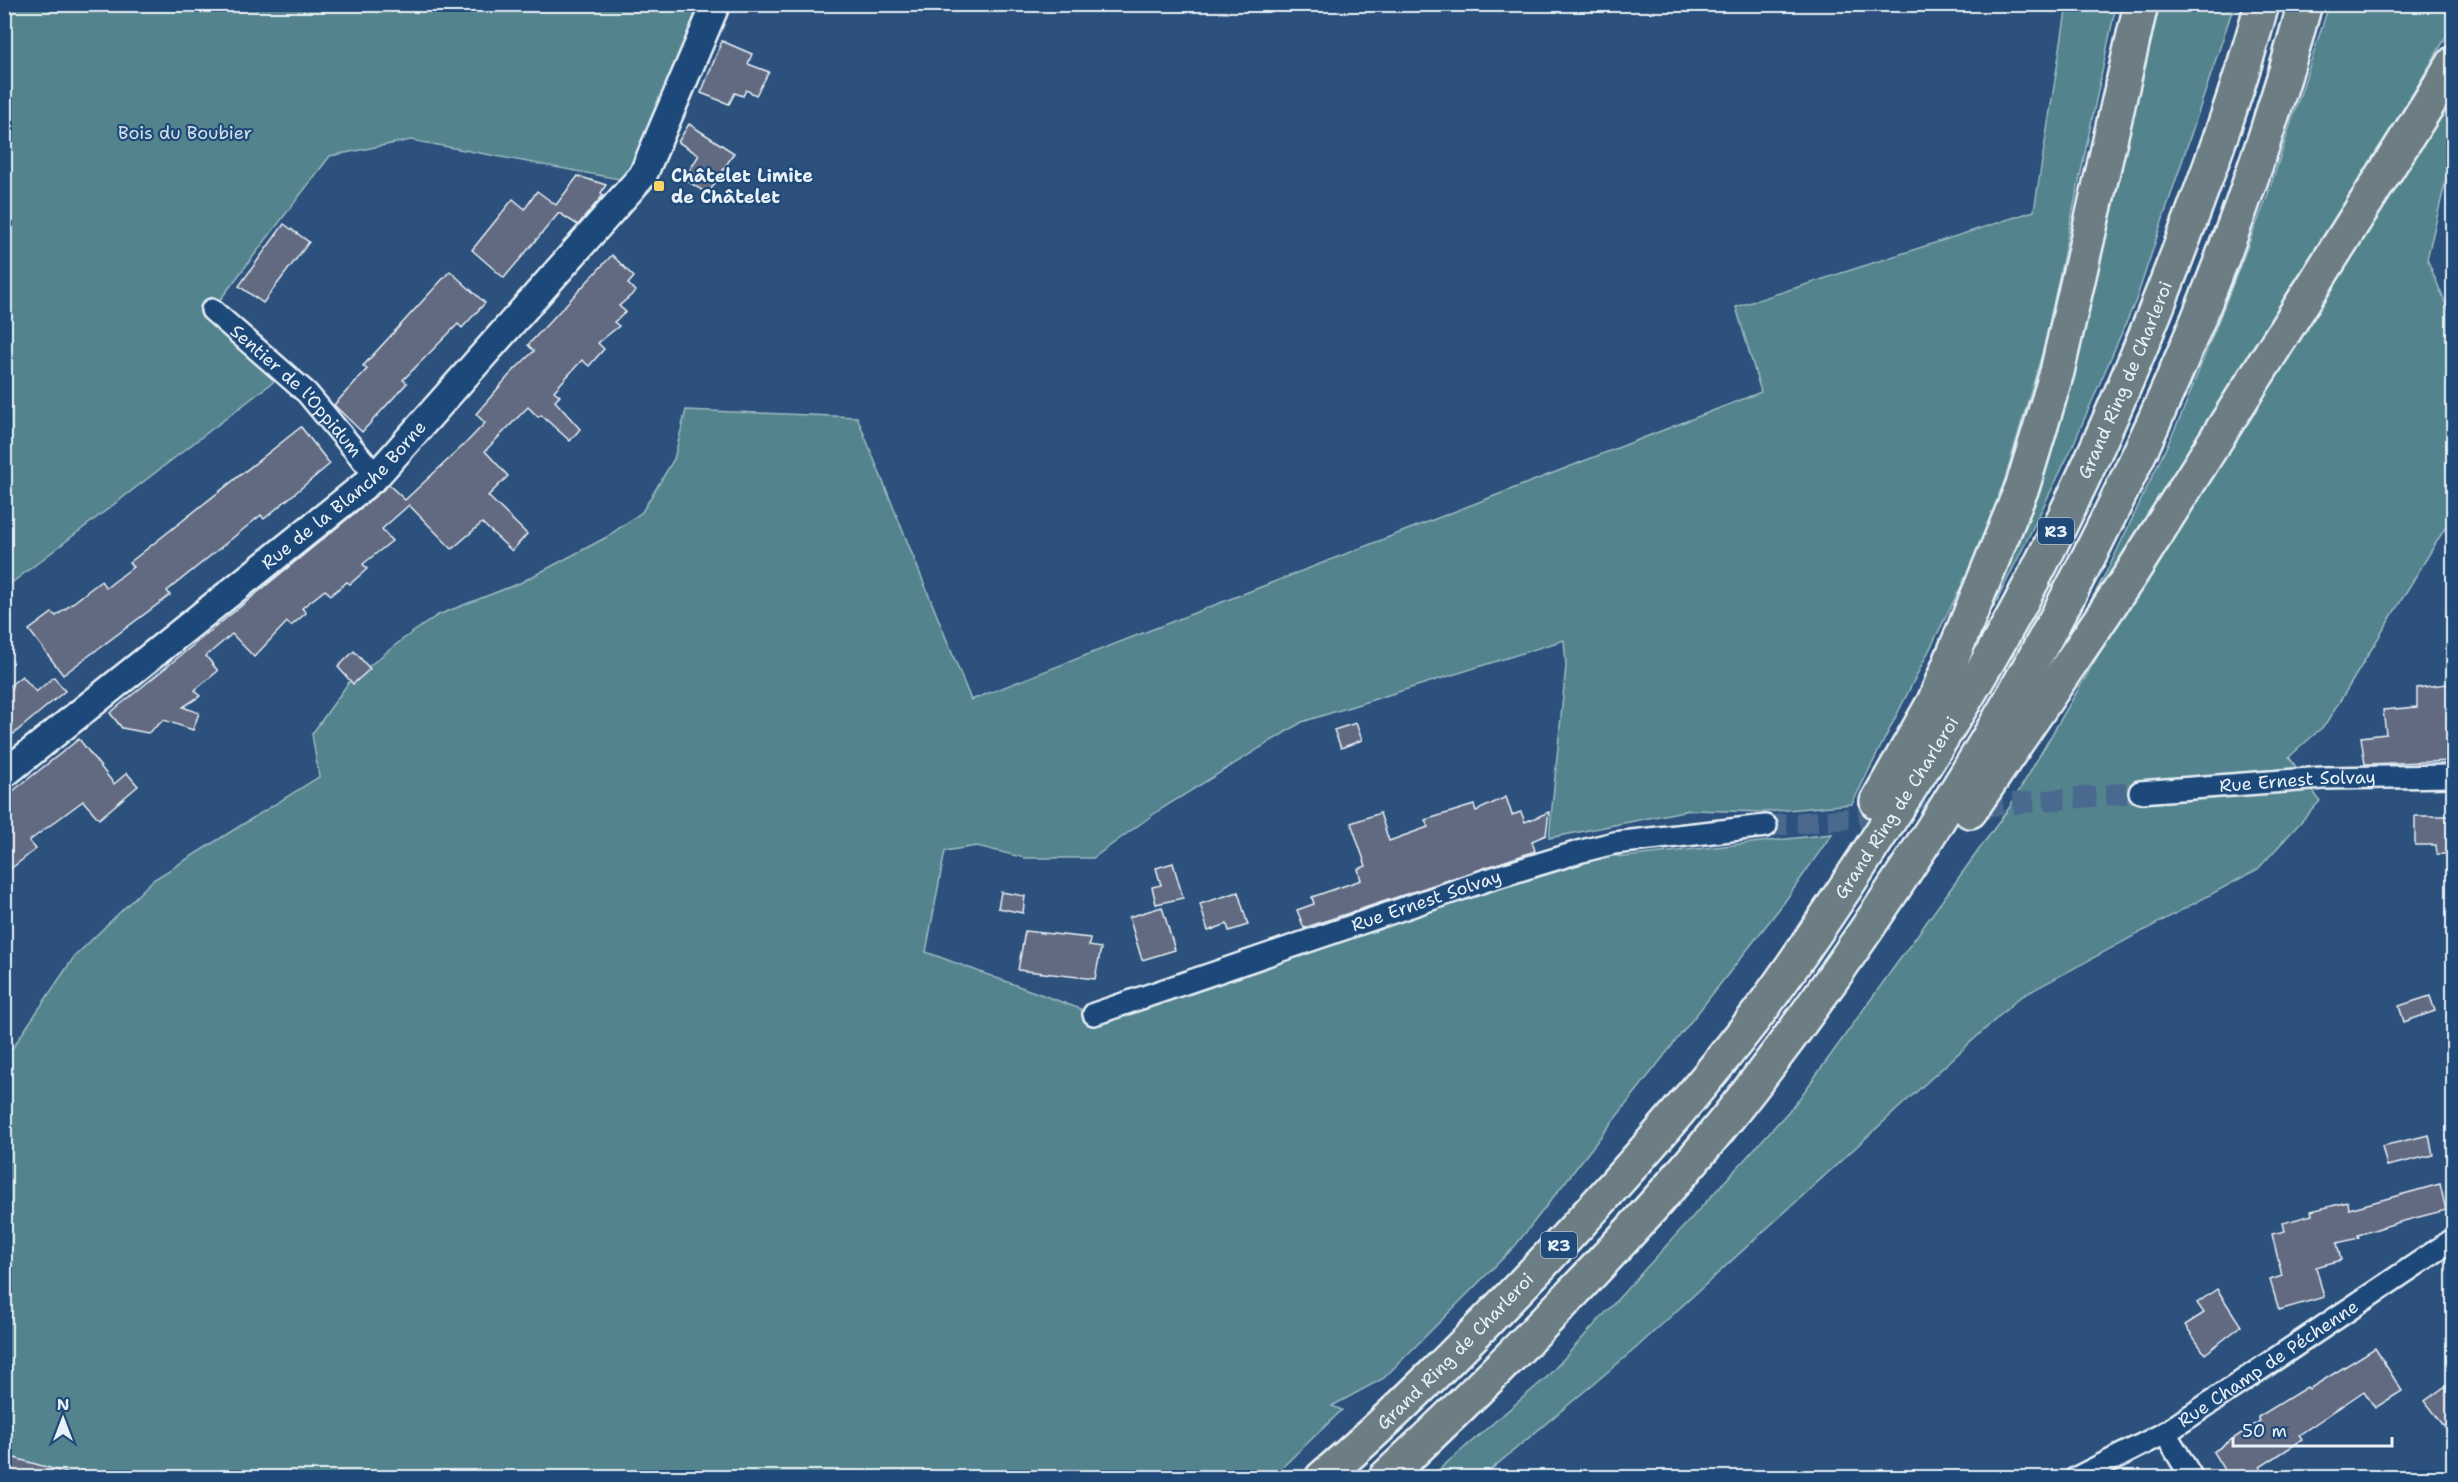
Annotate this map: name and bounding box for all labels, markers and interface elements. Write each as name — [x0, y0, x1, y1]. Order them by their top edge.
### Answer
park label: Bois du Boubier — [118, 121, 252, 145]
place label: Châtelet Limite de Châtelet — [671, 164, 813, 209]
marker: Châtelet Limite de Châtelet — [652, 179, 666, 193]
street label: Grand Ring de Charleroi — [2072, 278, 2178, 483]
street label: Sentier de l'Oppidum — [225, 319, 367, 462]
street label: Rue de la Blanche Borne — [256, 415, 432, 575]
road number: R3 — [2038, 518, 2074, 544]
street label: Grand Ring de Charleroi — [1829, 712, 1964, 904]
street label: Rue Ernest Solvay — [2218, 765, 2376, 798]
street label: Rue Ernest Solvay — [1348, 864, 1504, 937]
road number: R3 — [1541, 1232, 1577, 1258]
street label: Grand Ring de Charleroi — [1372, 1268, 1539, 1435]
street label: Rue Champ de Péchenne — [2173, 1294, 2363, 1433]
north arrow — [33, 1389, 93, 1449]
text: N — [57, 1394, 69, 1415]
scale bar — [2233, 1410, 2392, 1448]
text: 50 m — [2242, 1419, 2287, 1443]

